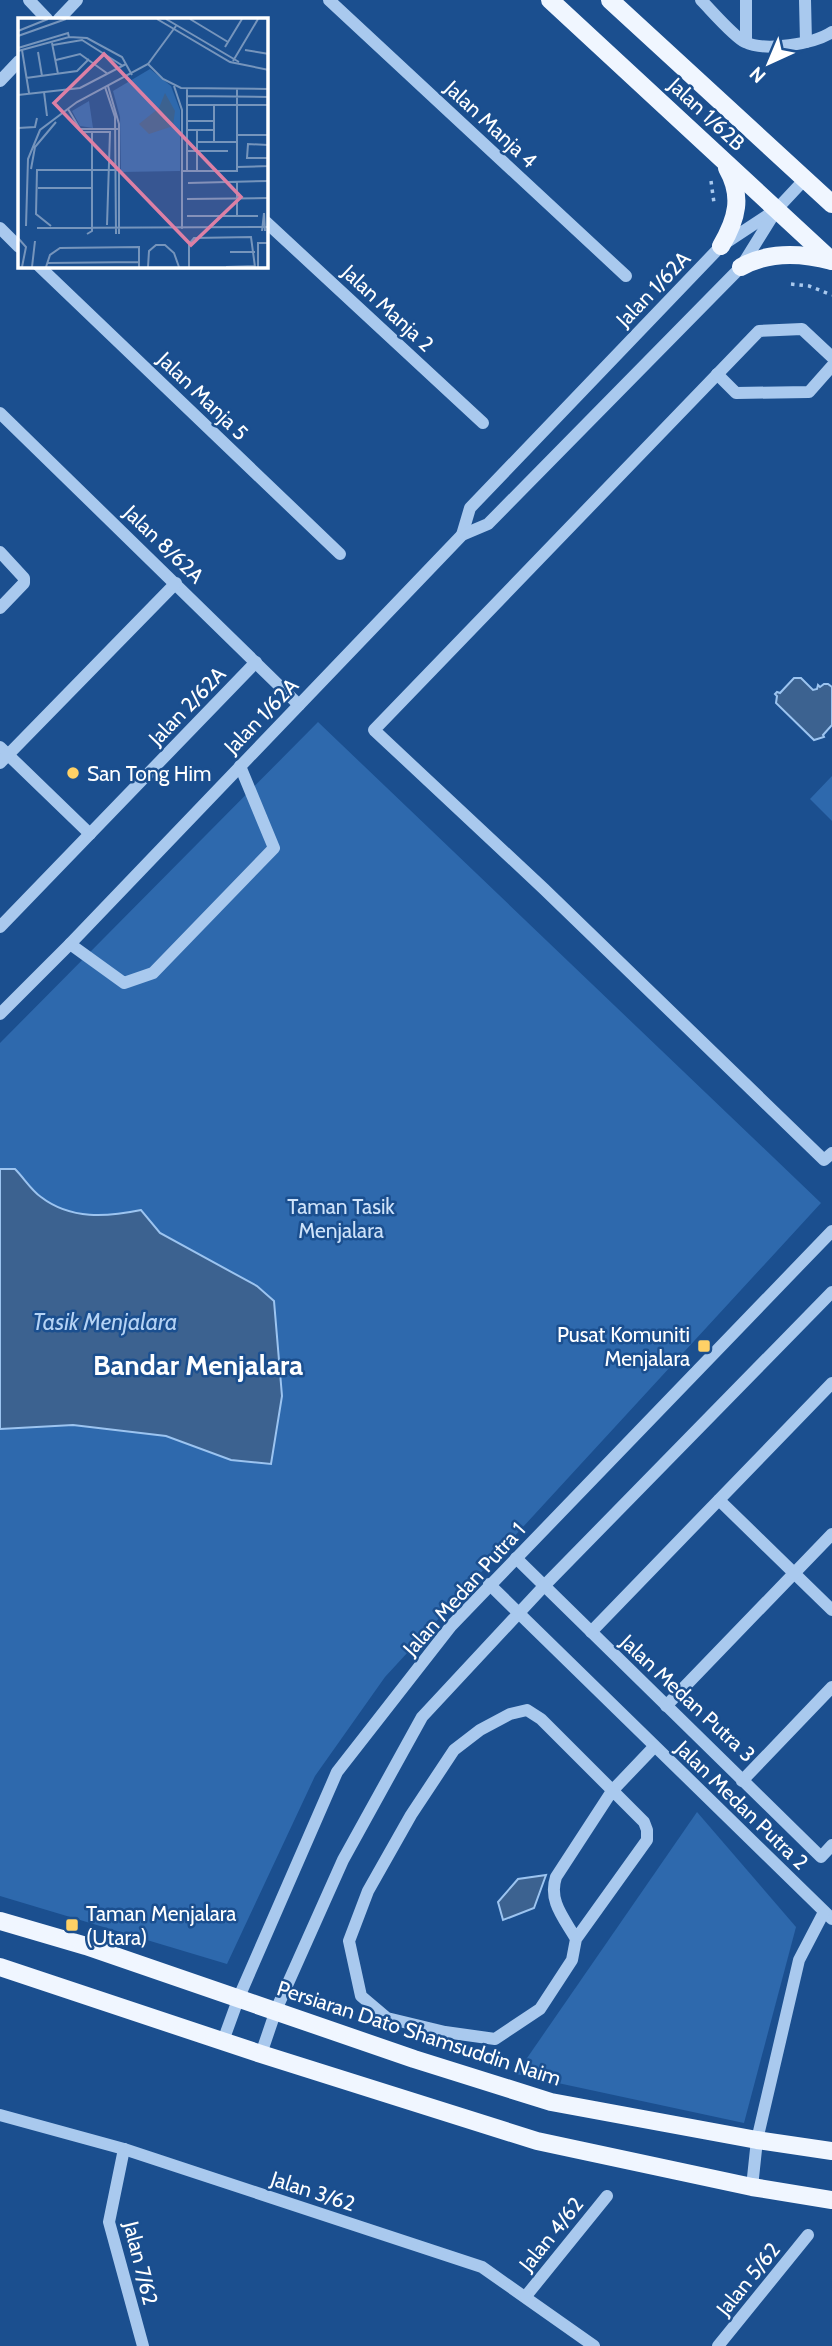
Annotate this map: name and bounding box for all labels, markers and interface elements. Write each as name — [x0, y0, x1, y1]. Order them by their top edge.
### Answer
inset map — [18, 18, 268, 268]
north arrow — [734, 28, 804, 98]
text: N — [745, 62, 770, 88]
street label: Jalan 1/62B — [663, 72, 750, 156]
street label: Jalan Manja 4 — [438, 74, 542, 174]
street label: Jalan 1/62A — [610, 246, 695, 333]
street label: Jalan Manja 2 — [336, 259, 439, 357]
street label: Jalan Manja 5 — [151, 346, 253, 446]
street label: Jalan 8/62A — [118, 499, 209, 588]
street label: Jalan 2/62A — [143, 661, 231, 751]
street label: Jalan 1/62A — [218, 673, 303, 760]
place label: San Tong Him — [87, 761, 211, 786]
marker: San Tong Him — [65, 765, 81, 781]
park label: Taman Tasik Menjalara — [287, 1194, 395, 1244]
water label: Tasik Menjalara — [33, 1308, 177, 1336]
place label: Pusat Komuniti Menjalara — [557, 1322, 690, 1372]
marker: Pusat Komuniti Menjalara — [696, 1338, 712, 1354]
district label: Bandar Menjalara — [93, 1348, 303, 1382]
street label: Jalan Medan Putra 1 — [397, 1517, 530, 1661]
street label: Jalan Medan Putra 3 — [615, 1628, 761, 1767]
street label: Jalan Medan Putra 2 — [670, 1735, 814, 1875]
place label: Taman Menjalara (Utara) — [86, 1901, 236, 1950]
marker: Taman Menjalara (Utara) — [64, 1917, 80, 1933]
street label: Persiaran Dato Shamsuddin Naim — [274, 1975, 564, 2091]
street label: Jalan 3/62 — [267, 2165, 358, 2216]
street label: Jalan 4/62 — [513, 2192, 588, 2277]
street label: Jalan 7/62 — [118, 2218, 163, 2307]
street label: Jalan 5/62 — [710, 2237, 785, 2322]

